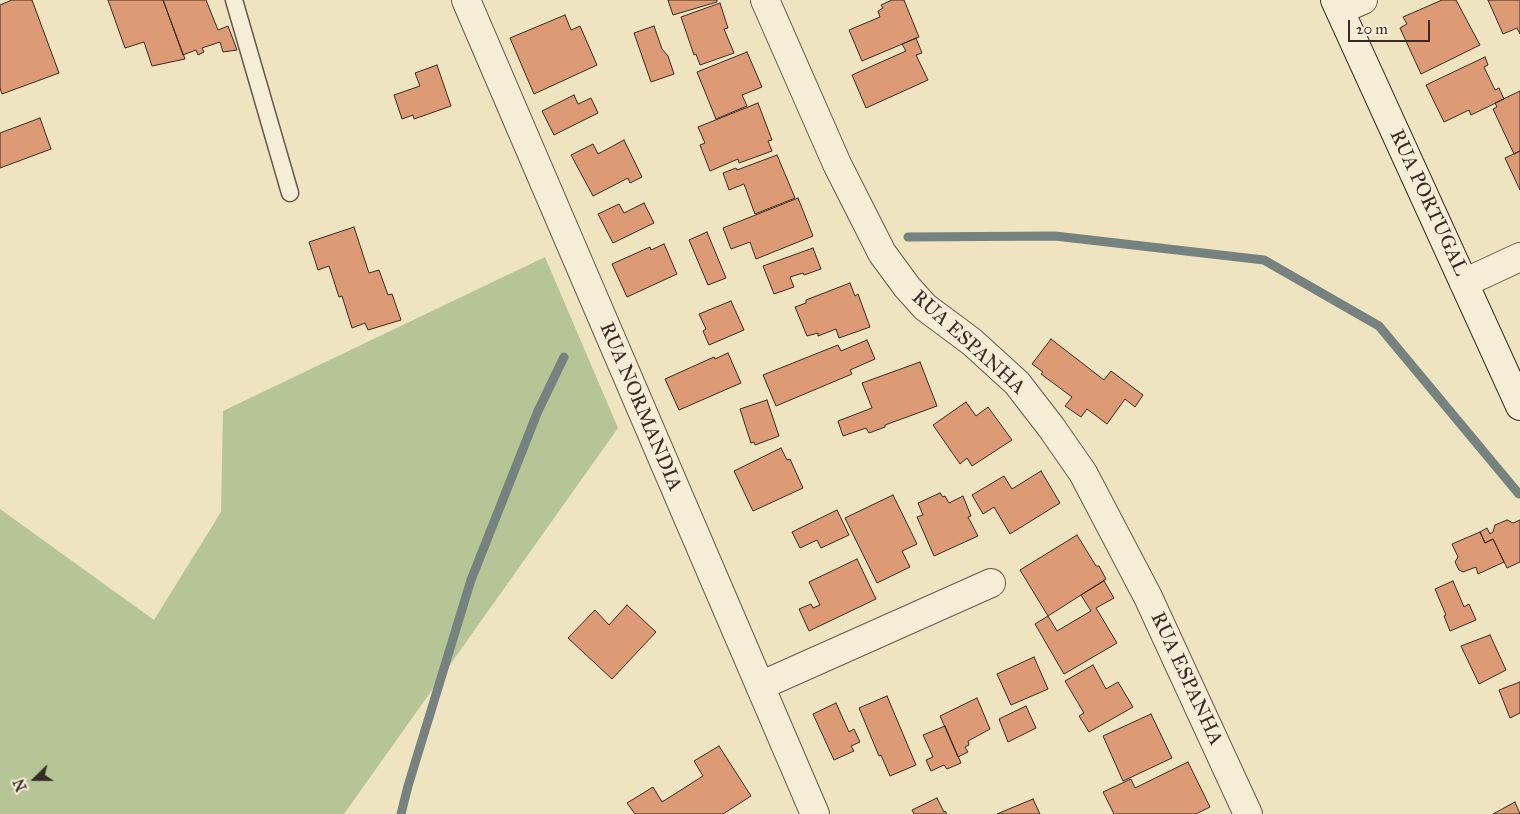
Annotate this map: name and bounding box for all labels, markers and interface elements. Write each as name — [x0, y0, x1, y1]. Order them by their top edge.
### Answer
scale bar — [1350, 10, 1432, 42]
text: 20 m — [1356, 20, 1388, 38]
street label: RUA PORTUGAL — [1384, 126, 1472, 280]
street label: RUA ESPANHA — [906, 286, 1030, 400]
street label: RUA NORMANDIA — [594, 319, 686, 495]
street label: RUA ESPANHA — [1145, 609, 1227, 749]
north arrow — [10, 754, 60, 804]
text: N — [11, 776, 31, 793]

